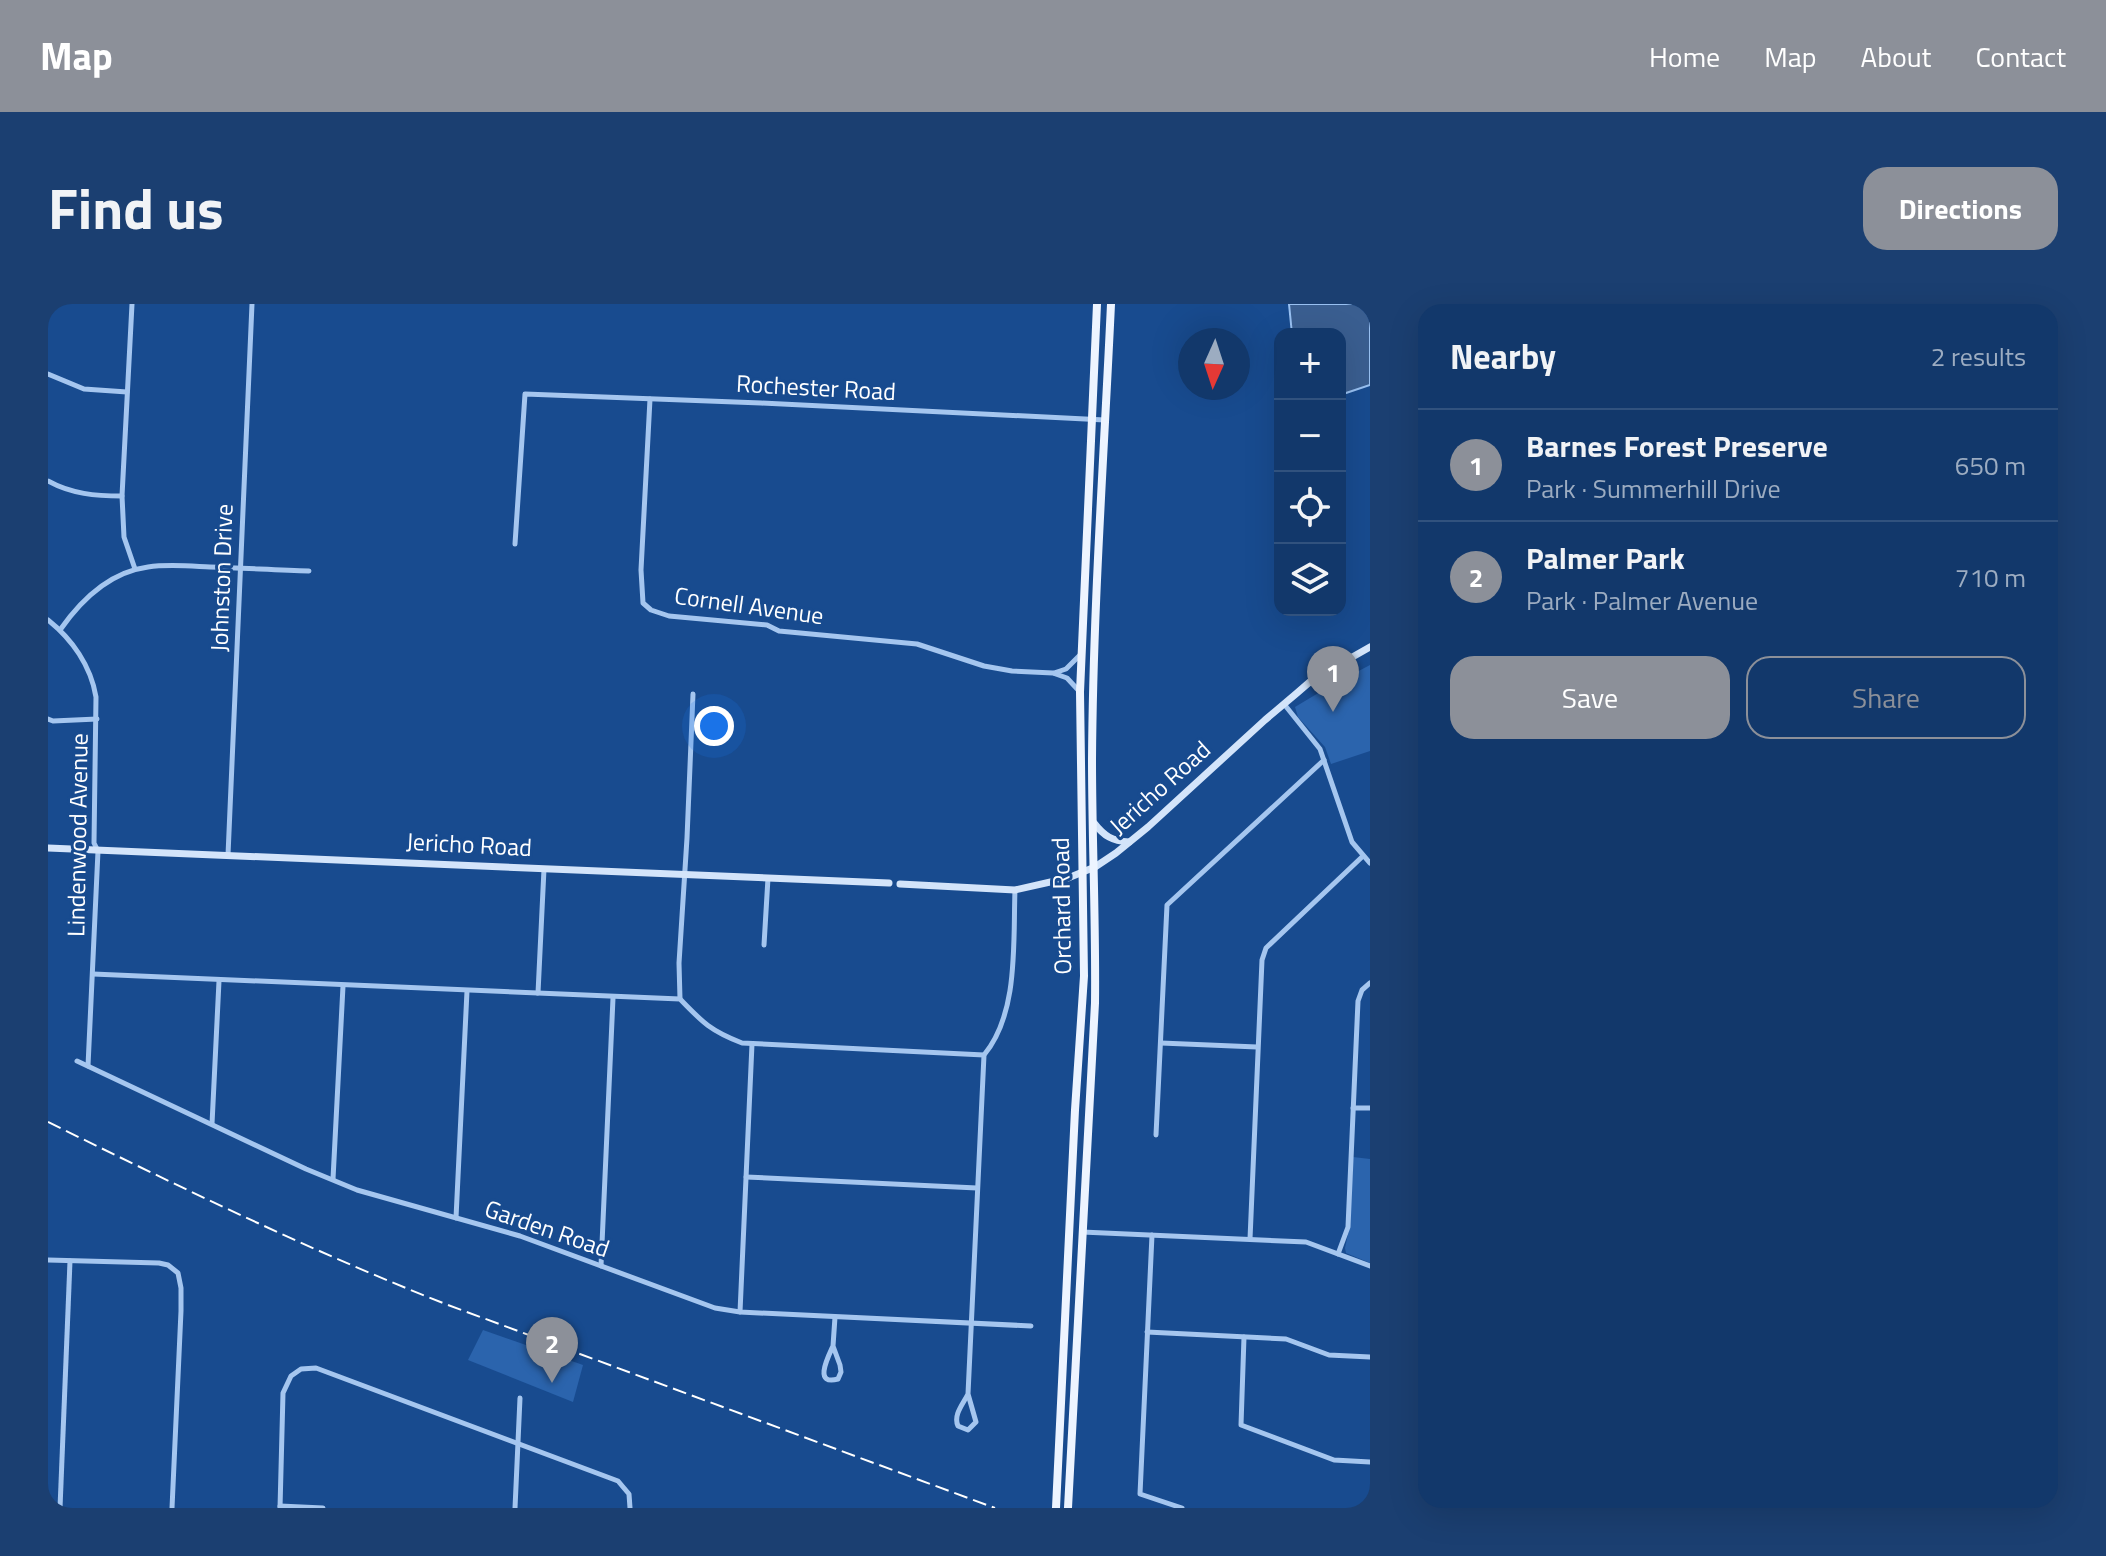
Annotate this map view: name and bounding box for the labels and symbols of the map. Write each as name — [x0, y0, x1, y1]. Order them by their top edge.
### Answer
north arrow — [1178, 328, 1250, 400]
street label: Rochester Road — [735, 365, 897, 409]
street label: Johnston Drive — [200, 503, 242, 653]
street label: Cornell Avenue — [672, 577, 826, 633]
pin: 1 — [1307, 646, 1359, 712]
your location — [694, 706, 734, 746]
street label: Jericho Road — [1101, 732, 1218, 843]
street label: Lindenwood Avenue — [57, 733, 97, 937]
street label: Jericho Road — [405, 823, 533, 865]
street label: Orchard Road — [1042, 837, 1080, 975]
street label: Garden Road — [480, 1190, 615, 1266]
pin: 2 — [526, 1317, 578, 1383]

